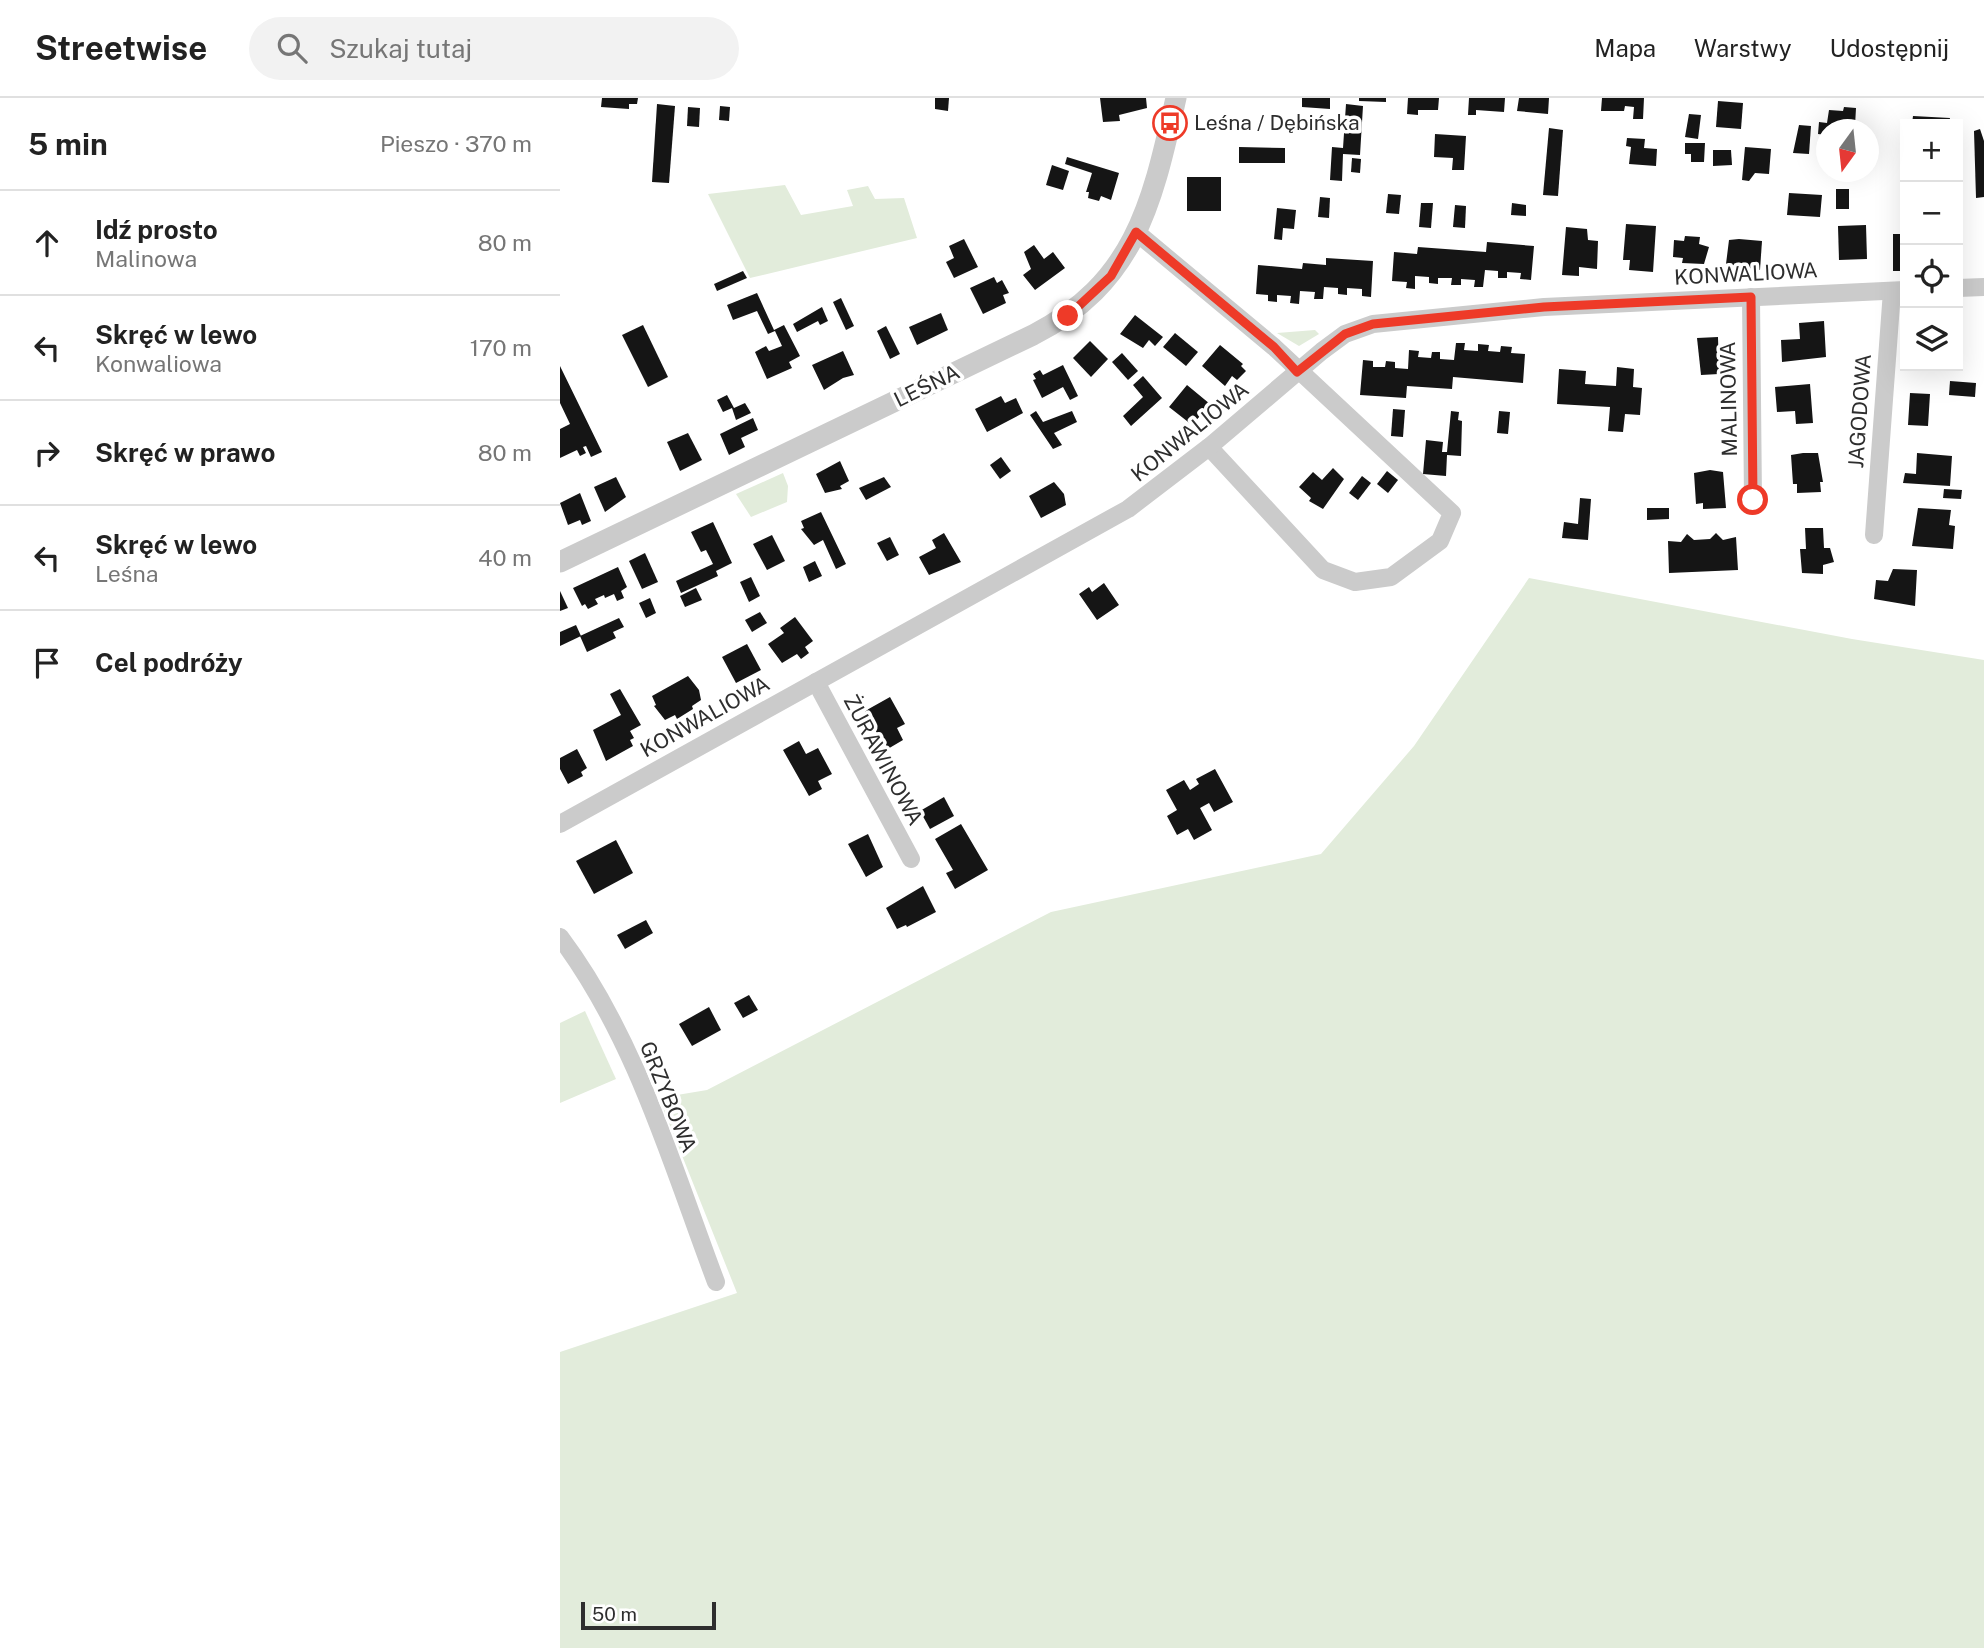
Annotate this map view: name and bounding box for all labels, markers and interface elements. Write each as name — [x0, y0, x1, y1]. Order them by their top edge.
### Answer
search box — [249, 17, 739, 80]
text: Streetwise — [35, 29, 207, 67]
icon: search — [273, 29, 311, 67]
text: Szukaj tutaj — [329, 33, 472, 64]
text: Mapa — [1594, 34, 1656, 62]
text: Warstwy — [1694, 34, 1792, 62]
text: Udostępnij — [1830, 34, 1949, 62]
bus stop icon: Leśna / Dębińska — [1151, 104, 1189, 142]
place label: Leśna / Dębińska — [1194, 110, 1360, 135]
north arrow — [1816, 119, 1879, 182]
map controls — [1900, 119, 1963, 371]
button: + — [1900, 119, 1963, 182]
text: 5 min — [28, 126, 108, 162]
text: Pieszo · 370 m — [380, 130, 532, 157]
button: − — [1900, 182, 1963, 245]
text: Idź prosto — [95, 214, 218, 245]
icon: ahead — [28, 224, 66, 262]
text: 80 m — [478, 229, 532, 256]
text: Malinowa — [95, 245, 197, 272]
button: locate — [1900, 245, 1963, 308]
street label: KONWALIOWA — [1674, 257, 1819, 290]
route end — [1052, 300, 1083, 331]
button: layers — [1900, 308, 1963, 371]
text: Skręć w lewo — [95, 319, 257, 350]
icon: left — [28, 329, 66, 367]
text: 170 m — [470, 334, 532, 361]
street label: MALINOWA — [1715, 341, 1742, 457]
text: Konwaliowa — [95, 350, 222, 377]
street label: JAGODOWA — [1843, 353, 1876, 469]
street label: LEŚNA — [890, 359, 964, 412]
street label: KONWALIOWA — [1126, 377, 1253, 487]
icon: right — [28, 434, 66, 472]
text: Skręć w prawo — [95, 437, 275, 468]
text: 80 m — [478, 439, 532, 466]
route start — [1737, 484, 1768, 515]
text: Skręć w lewo — [95, 529, 257, 560]
icon: left — [28, 539, 66, 577]
text: 40 m — [478, 544, 532, 571]
text: Leśna — [95, 560, 158, 587]
icon: arrive — [28, 644, 66, 682]
text: Cel podróży — [95, 647, 243, 678]
street label: KONWALIOWA — [636, 671, 774, 762]
street label: ŻURAWINOWA — [839, 690, 928, 829]
street label: GRZYBOWA — [635, 1038, 702, 1156]
scale bar — [581, 1599, 716, 1631]
text: 50 m — [592, 1603, 637, 1625]

